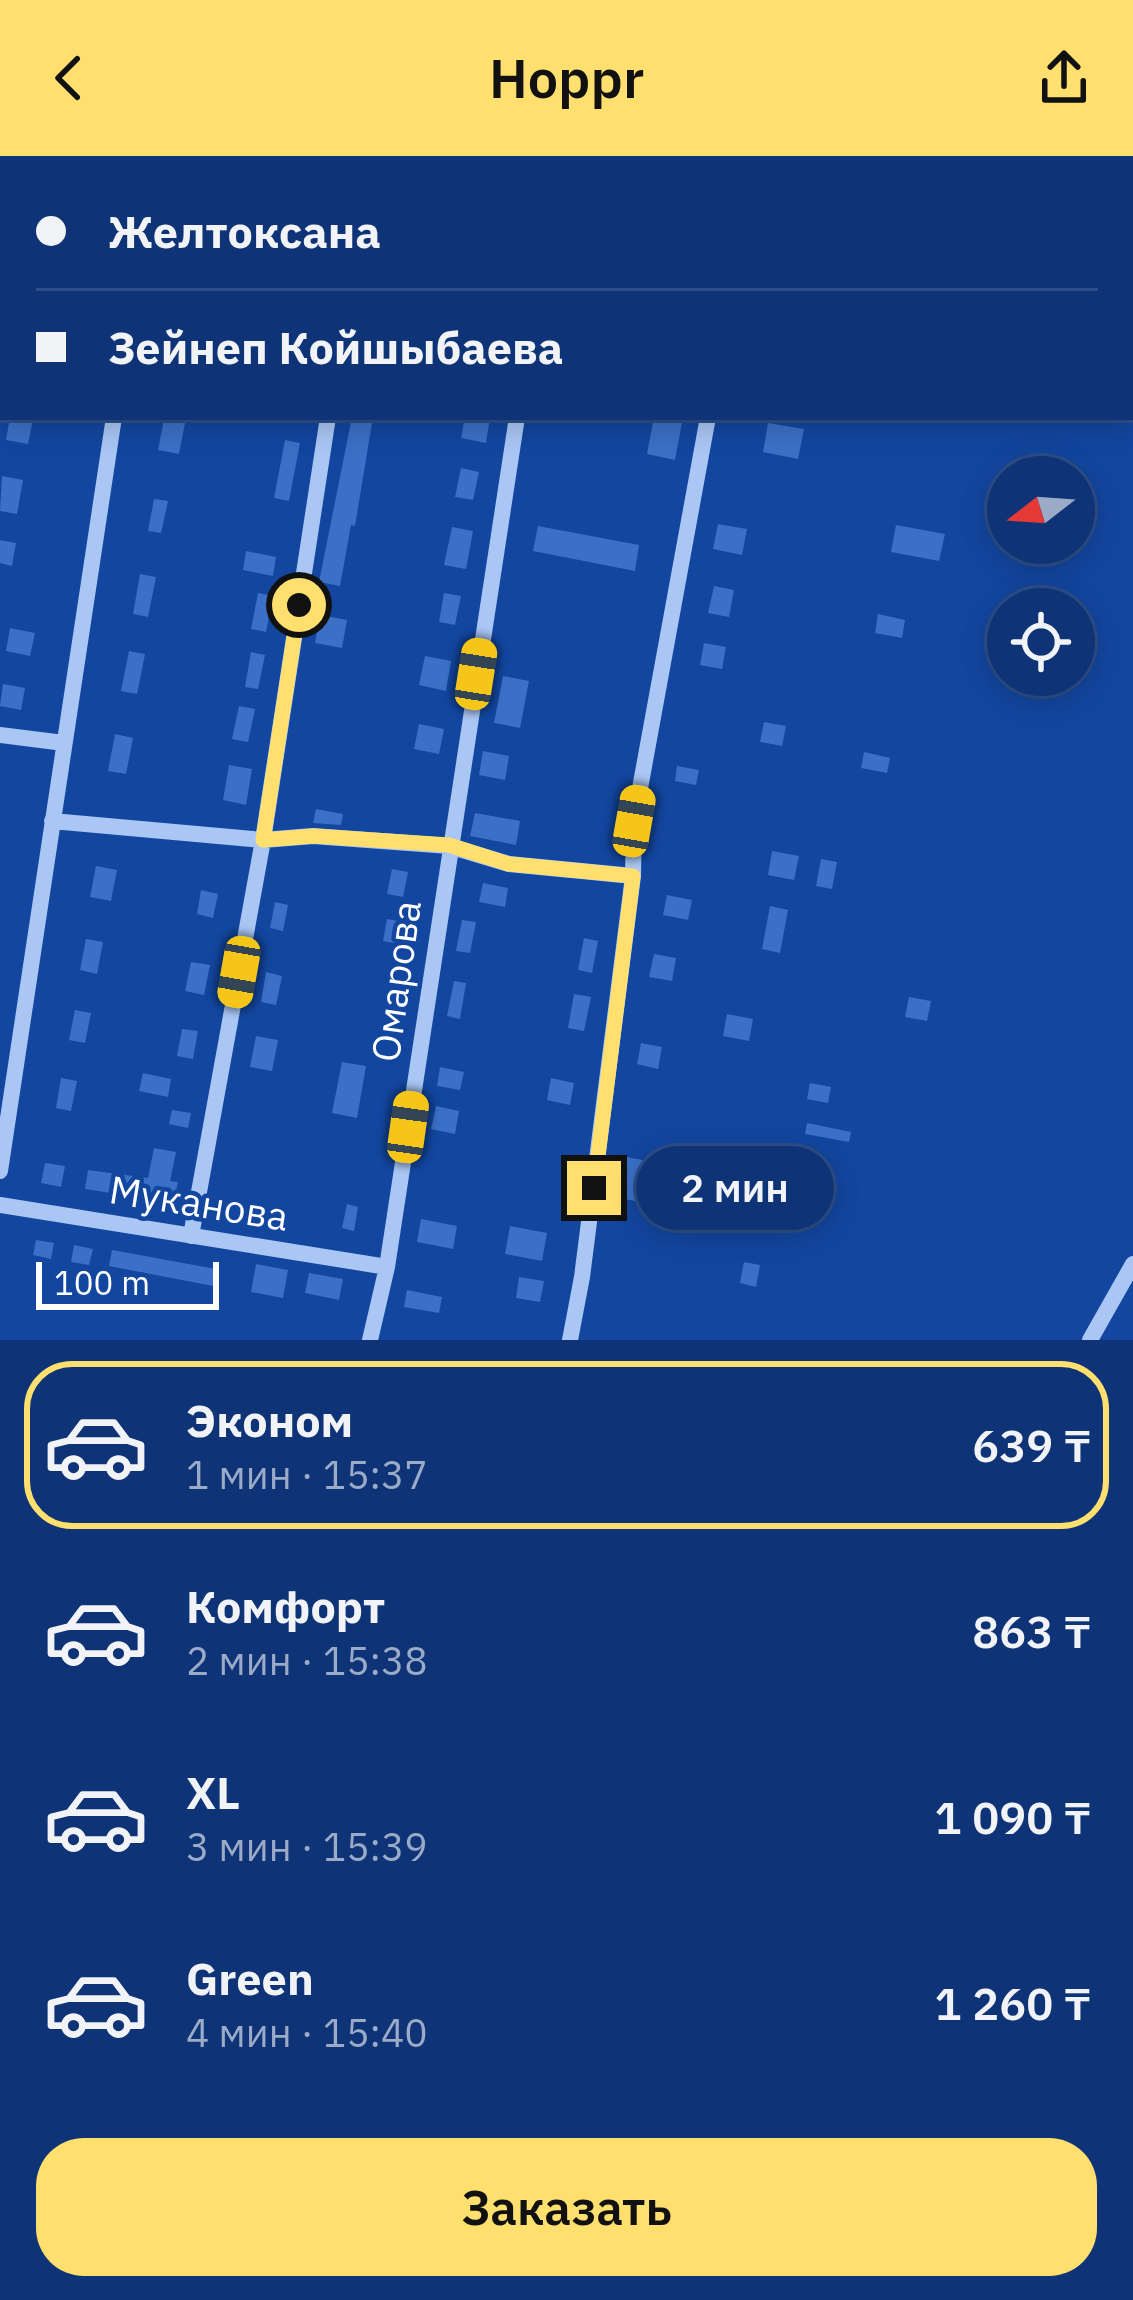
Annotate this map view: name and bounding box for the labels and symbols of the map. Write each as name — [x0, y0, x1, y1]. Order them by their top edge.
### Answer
north arrow — [987, 456, 1095, 564]
route start — [272, 578, 326, 632]
car — [453, 636, 499, 712]
car — [610, 782, 658, 860]
street label: Омарова — [359, 897, 432, 1065]
car — [215, 933, 263, 1011]
car — [385, 1089, 431, 1165]
callout: 2 мин — [636, 1146, 834, 1230]
route end — [567, 1161, 621, 1215]
street label: Муканова — [106, 1163, 292, 1242]
scale bar — [36, 1256, 219, 1309]

